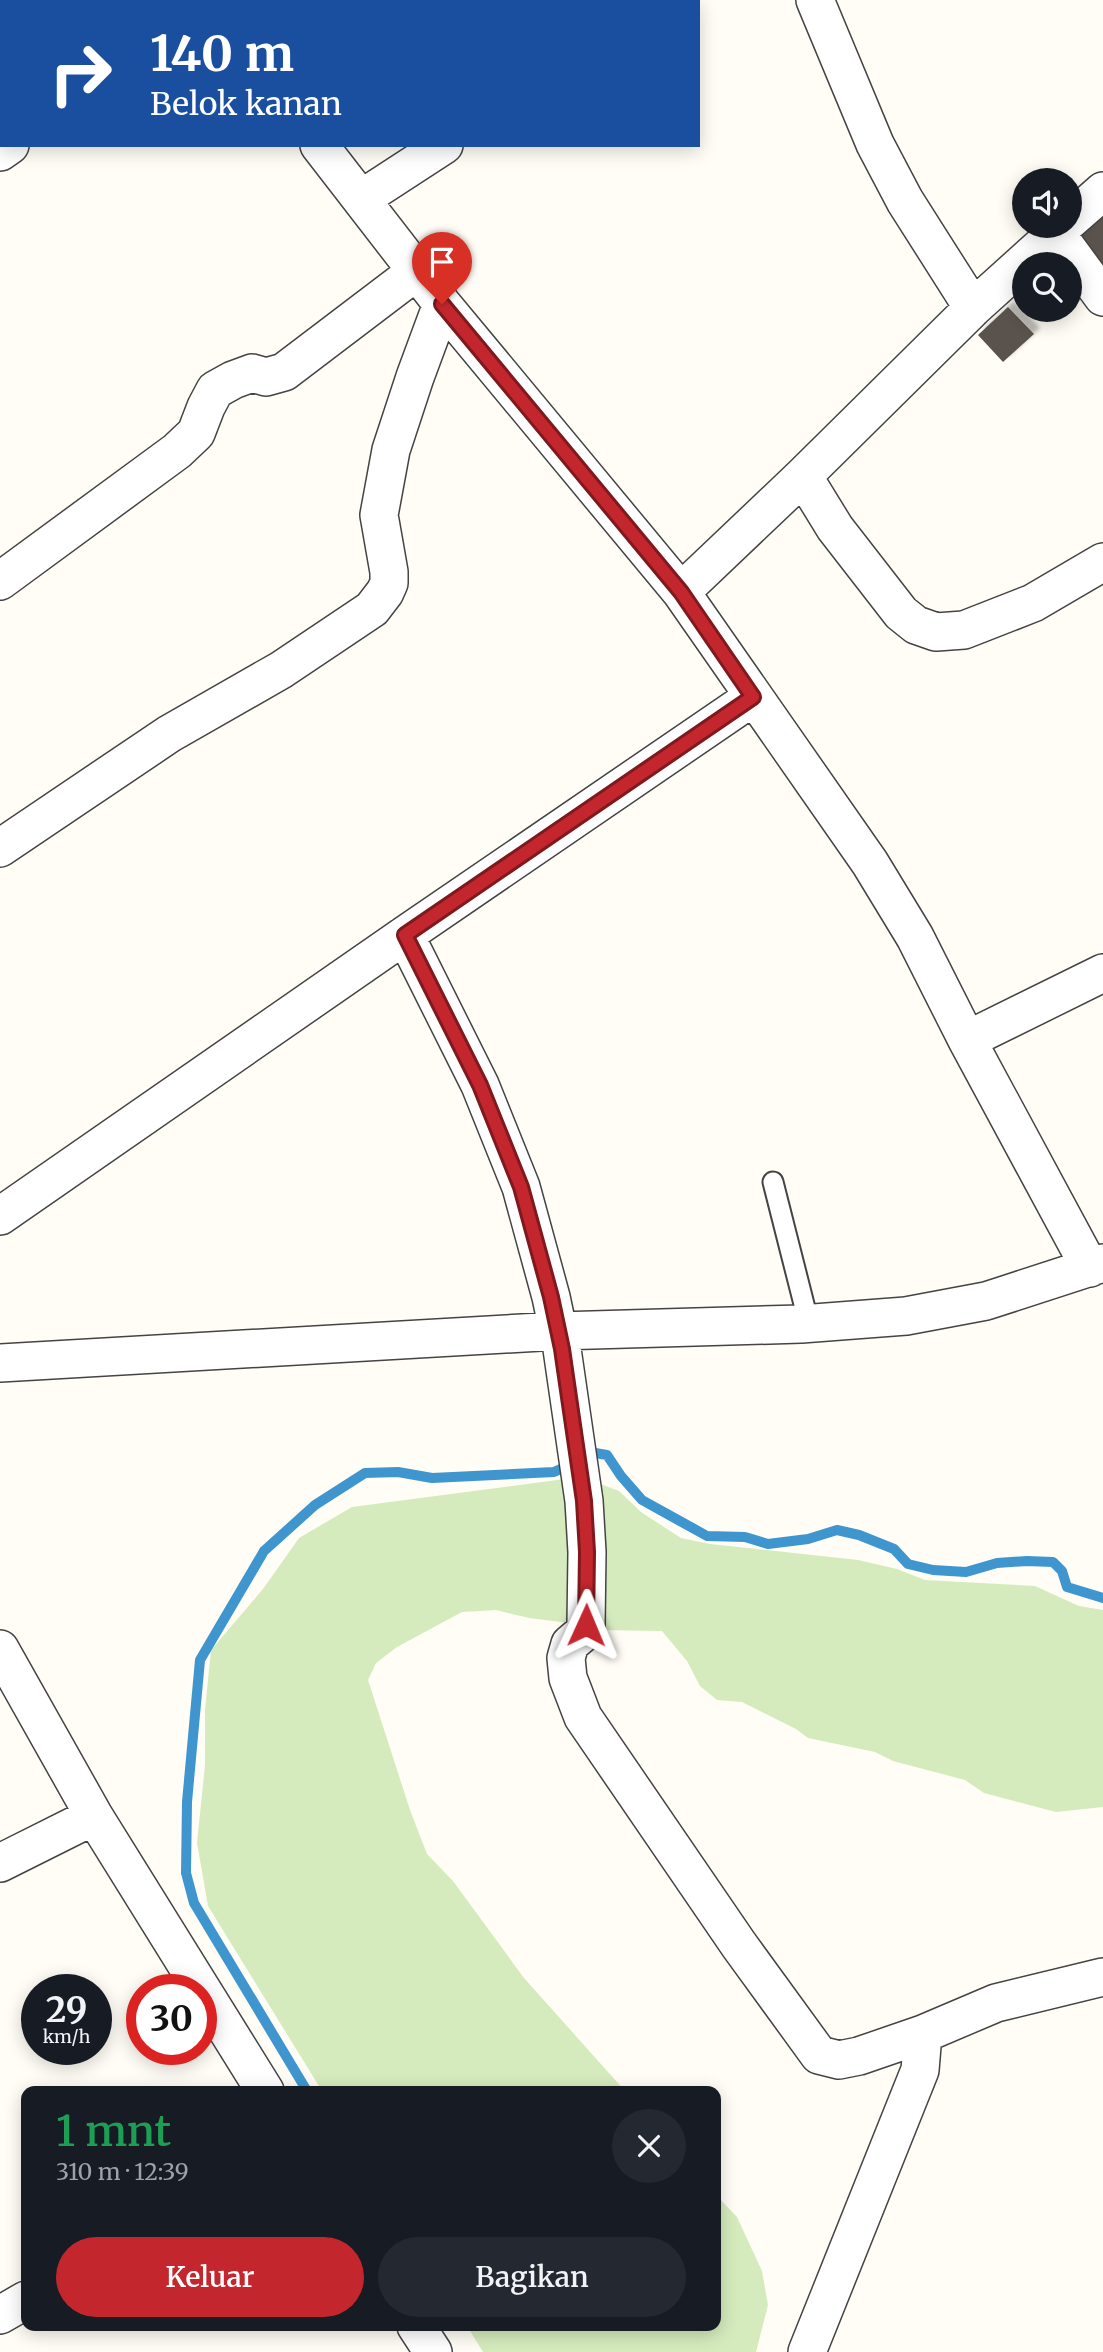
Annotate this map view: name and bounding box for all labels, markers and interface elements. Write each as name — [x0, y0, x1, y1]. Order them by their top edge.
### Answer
text: 140 m — [150, 23, 294, 84]
icon: right — [35, 28, 126, 119]
text: Belok kanan — [150, 84, 342, 124]
map controls — [1012, 168, 1082, 322]
button: sound — [1012, 168, 1082, 238]
pin — [412, 232, 472, 304]
icon: arrive — [423, 243, 461, 281]
button: search — [1012, 252, 1082, 322]
position arrow — [549, 1588, 623, 1662]
speed limit sign: 30 — [126, 1974, 217, 2065]
text: 29 — [46, 1988, 87, 2032]
text: km/h — [43, 2025, 90, 2048]
text: 1 mnt — [56, 2105, 171, 2157]
button: close — [612, 2109, 686, 2183]
text: 310 m · 12:39 — [56, 2157, 189, 2186]
button: Keluar — [56, 2237, 364, 2317]
button: Bagikan — [378, 2237, 686, 2317]

